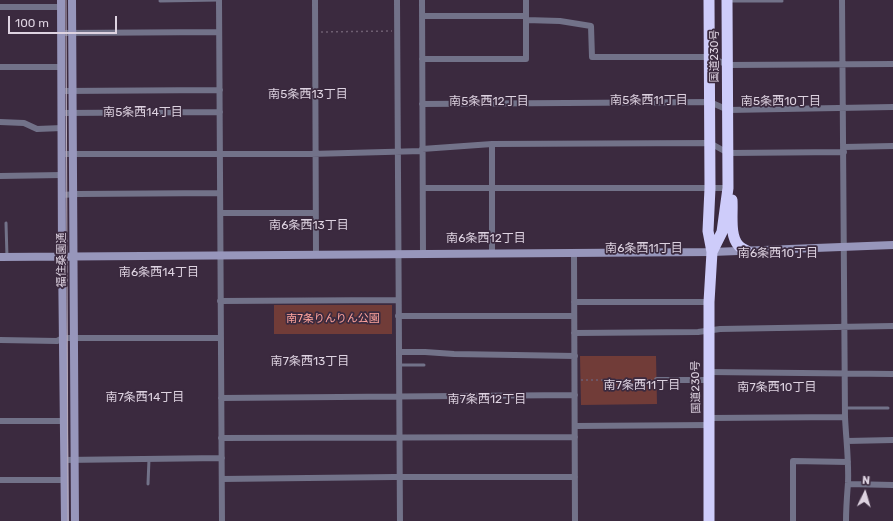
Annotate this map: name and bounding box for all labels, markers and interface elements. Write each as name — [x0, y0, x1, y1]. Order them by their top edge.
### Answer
scale bar — [10, 8, 119, 34]
text: 100 m — [15, 16, 49, 30]
street label: 国道230号 — [708, 29, 722, 83]
district label: 南5条西13丁目 — [268, 88, 348, 102]
district label: 南5条西11丁目 — [610, 94, 688, 108]
district label: 南5条西12丁目 — [449, 95, 529, 109]
district label: 南5条西10丁目 — [741, 95, 821, 109]
district label: 南5条西14丁目 — [103, 106, 183, 120]
district label: 南6条西13丁目 — [269, 219, 349, 233]
district label: 南6条西12丁目 — [446, 232, 526, 246]
street label: 福住桑園通 — [55, 233, 69, 287]
district label: 南6条西11丁目 — [605, 242, 683, 256]
district label: 南6条西10丁目 — [738, 247, 818, 261]
district label: 南6条西14丁目 — [119, 266, 199, 280]
park label: 南7条りんりん公園 — [286, 312, 380, 326]
district label: 南7条西13丁目 — [271, 355, 349, 369]
street label: 国道230号 — [689, 360, 703, 414]
district label: 南7条西11丁目 — [604, 379, 680, 393]
district label: 南7条西10丁目 — [738, 381, 816, 395]
district label: 南7条西14丁目 — [106, 391, 184, 405]
district label: 南7条西12丁目 — [448, 393, 526, 407]
north arrow — [845, 473, 885, 513]
text: N — [862, 474, 871, 487]

